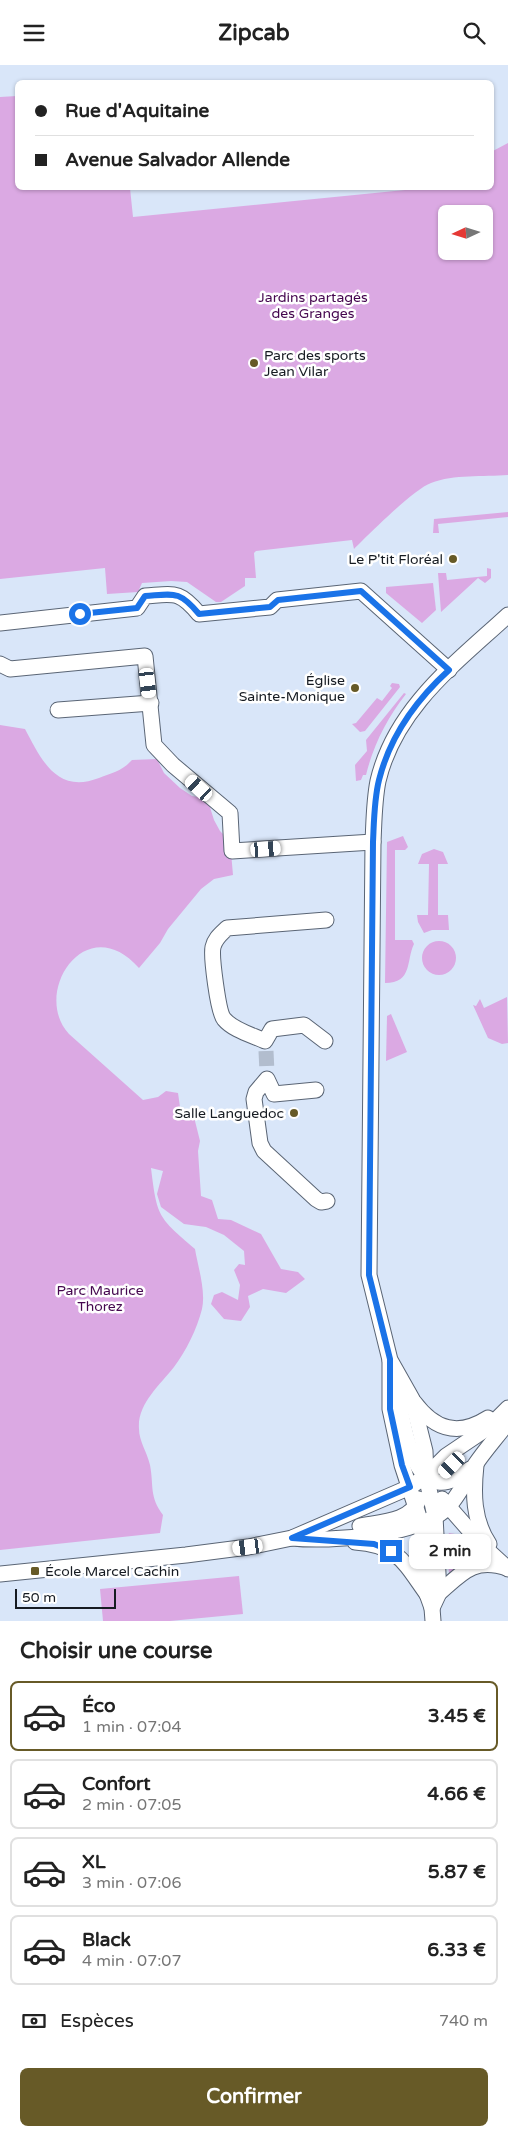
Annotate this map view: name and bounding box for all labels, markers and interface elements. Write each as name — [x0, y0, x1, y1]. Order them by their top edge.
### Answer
icon: menu — [20, 19, 48, 47]
icon: search — [460, 19, 488, 47]
text: Zipcab — [218, 20, 290, 46]
text: Rue d'Aquitaine — [65, 100, 209, 122]
text: Avenue Salvador Allende — [65, 149, 290, 171]
north arrow — [438, 205, 492, 260]
map controls — [438, 205, 493, 260]
park label: Jardins partagés des Granges — [258, 289, 368, 322]
place label: Parc des sports Jean Vilar — [264, 347, 366, 380]
marker: Parc des sports Jean Vilar — [248, 357, 260, 369]
place label: Le P'tit Floréal — [348, 551, 443, 568]
marker: Le P'tit Floréal — [447, 553, 459, 565]
route start — [69, 603, 91, 625]
car — [138, 667, 157, 699]
place label: Église Sainte-Monique — [239, 672, 345, 705]
marker: Église Sainte-Monique — [349, 682, 361, 694]
car — [182, 772, 215, 804]
car — [250, 840, 281, 858]
place label: Salle Languedoc — [174, 1105, 284, 1122]
marker: Salle Languedoc — [288, 1107, 300, 1119]
park label: Parc Maurice Thorez — [56, 1282, 144, 1315]
car — [436, 1449, 467, 1481]
callout: 2 min — [408, 1533, 491, 1569]
car — [232, 1538, 263, 1556]
route end — [380, 1540, 402, 1562]
text: 2 min — [429, 1541, 471, 1561]
place label: École Marcel Cachin — [45, 1563, 179, 1580]
marker: École Marcel Cachin — [29, 1565, 41, 1577]
scale bar — [15, 1586, 116, 1609]
text: 50 m — [22, 1589, 56, 1606]
text: Choisir une course — [20, 1638, 213, 1664]
icon: car — [22, 1694, 67, 1739]
text: Éco — [82, 1695, 115, 1717]
text: 3.45 € — [428, 1705, 486, 1727]
text: 1 min · 07:04 — [82, 1717, 181, 1737]
icon: car — [22, 1772, 67, 1817]
text: Confort — [82, 1773, 151, 1795]
text: 4.66 € — [427, 1783, 486, 1805]
text: 2 min · 07:05 — [82, 1795, 181, 1815]
icon: car — [22, 1850, 67, 1895]
text: XL — [82, 1851, 106, 1873]
text: 5.87 € — [428, 1861, 486, 1883]
text: 3 min · 07:06 — [82, 1873, 181, 1893]
icon: car — [22, 1928, 67, 1973]
text: Black — [82, 1929, 131, 1951]
text: 6.33 € — [427, 1939, 486, 1961]
text: 4 min · 07:07 — [82, 1951, 181, 1971]
icon: cash — [20, 2007, 48, 2035]
text: Espèces — [60, 2010, 134, 2032]
text: 740 m — [439, 2011, 488, 2031]
button: Confirmer — [20, 2068, 488, 2126]

